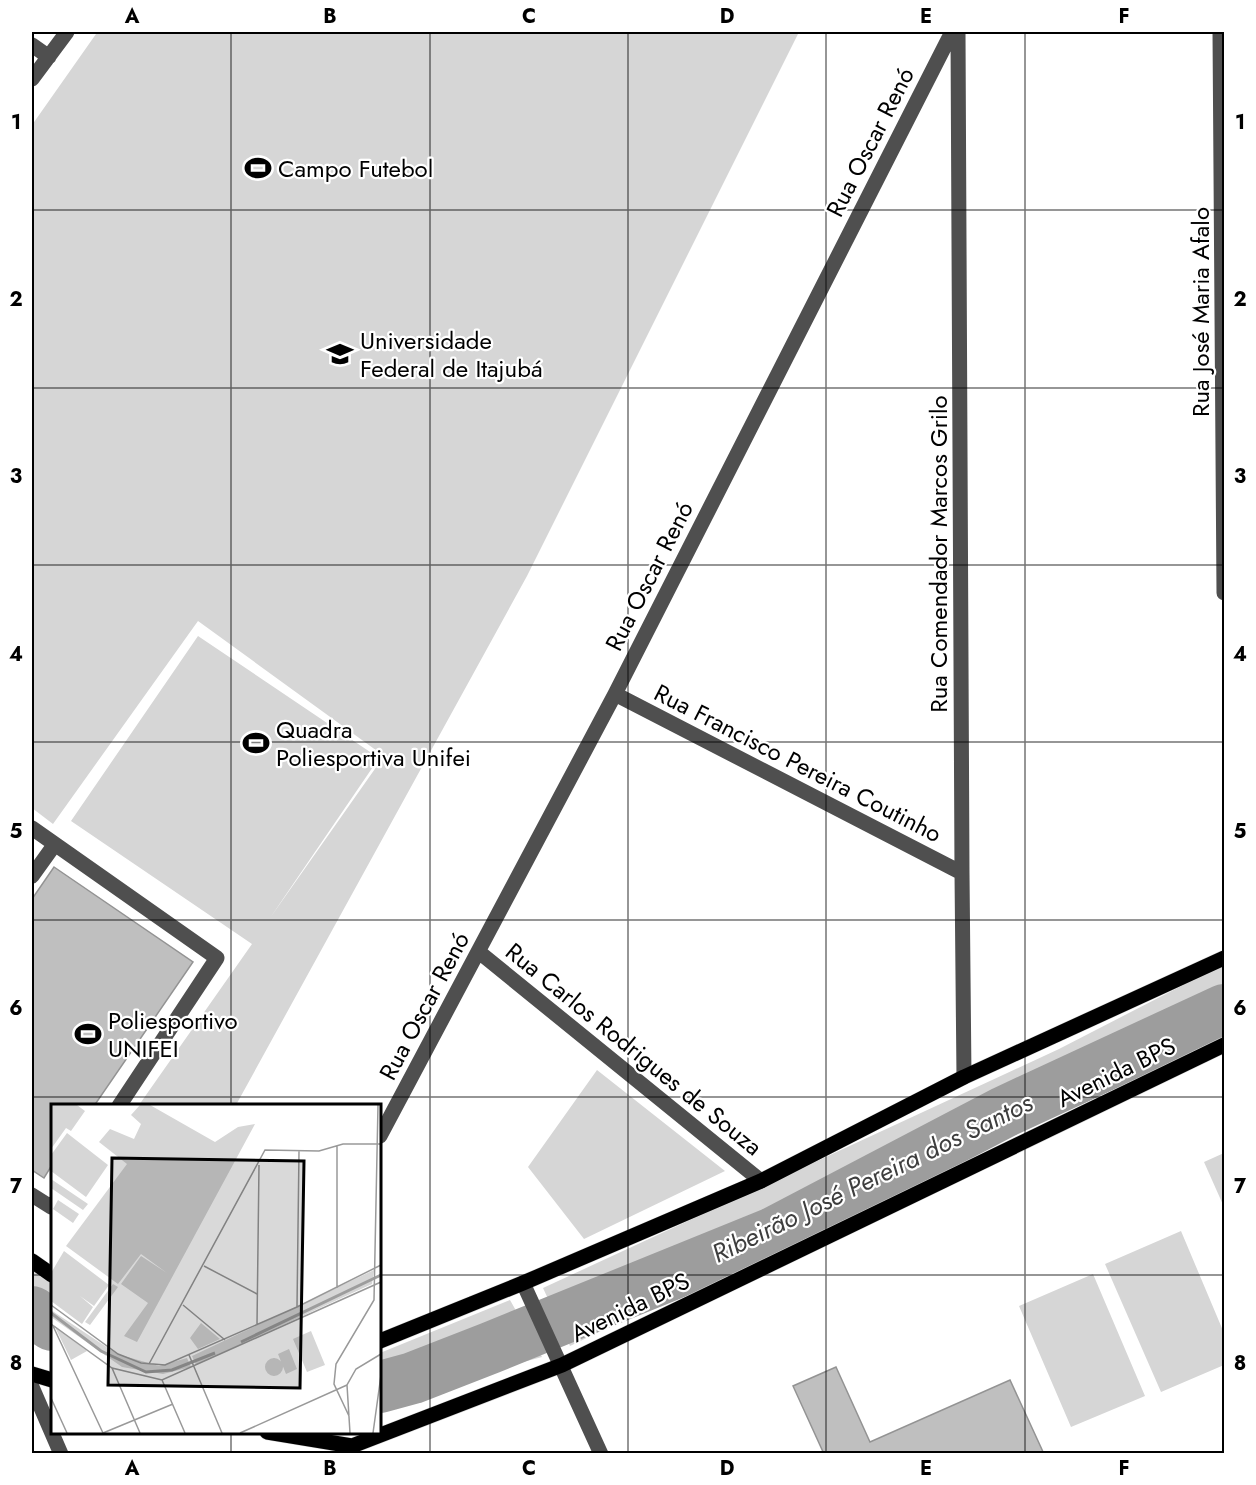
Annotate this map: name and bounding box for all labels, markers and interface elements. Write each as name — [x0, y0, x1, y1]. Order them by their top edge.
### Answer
text: A — [124, 2, 140, 31]
text: B — [323, 2, 337, 31]
text: C — [522, 2, 536, 31]
text: D — [720, 2, 734, 31]
text: E — [920, 2, 932, 31]
text: F — [1118, 2, 1130, 31]
street label: Rua Oscar Renó — [817, 61, 923, 223]
text: 1 — [11, 108, 21, 137]
text: 1 — [1235, 108, 1245, 137]
place label: Campo Futebol — [278, 151, 433, 186]
sports icon: Campo Futebol — [243, 153, 273, 183]
street label: Rua José Maria Afalo — [1183, 207, 1218, 417]
text: 2 — [9, 285, 23, 314]
text: 2 — [1233, 285, 1247, 314]
place label: Universidade Federal de Itajubá — [360, 323, 543, 386]
school or university icon: Universidade Federal de Itajubá — [325, 339, 355, 369]
street label: Rua Comendador Marcos Grilo — [921, 395, 956, 713]
text: 3 — [10, 462, 22, 491]
text: 3 — [1234, 462, 1246, 491]
street label: Rua Oscar Renó — [596, 495, 702, 657]
text: 4 — [9, 640, 23, 669]
text: 4 — [1233, 640, 1247, 669]
street label: Rua Francisco Pereira Coutinho — [648, 675, 948, 851]
place label: Quadra Poliesportiva Unifei — [276, 712, 471, 775]
sports icon: Quadra Poliesportiva Unifei — [241, 728, 271, 758]
text: 5 — [10, 817, 23, 846]
text: 5 — [1234, 817, 1247, 846]
street label: Rua Oscar Renó — [370, 926, 478, 1086]
street label: Rua Carlos Rodrigues de Souza — [498, 934, 770, 1164]
text: 6 — [9, 994, 23, 1023]
text: 6 — [1233, 994, 1247, 1023]
place label: Poliesportivo UNIFEI — [108, 1003, 238, 1066]
sports icon: Poliesportivo UNIFEI — [73, 1019, 103, 1049]
street label: Avenida BPS — [1051, 1028, 1181, 1116]
water label: Ribeirão José Pereira dos Santos — [705, 1083, 1039, 1272]
inset map — [51, 1104, 381, 1434]
text: 7 — [10, 1172, 23, 1201]
text: 7 — [1234, 1172, 1247, 1201]
street label: Avenida BPS — [565, 1263, 695, 1351]
text: 8 — [10, 1349, 22, 1378]
text: 8 — [1234, 1349, 1246, 1378]
text: A — [124, 1454, 140, 1483]
text: B — [323, 1454, 337, 1483]
text: C — [522, 1454, 536, 1483]
text: D — [720, 1454, 734, 1483]
text: E — [920, 1454, 932, 1483]
text: F — [1118, 1454, 1130, 1483]

